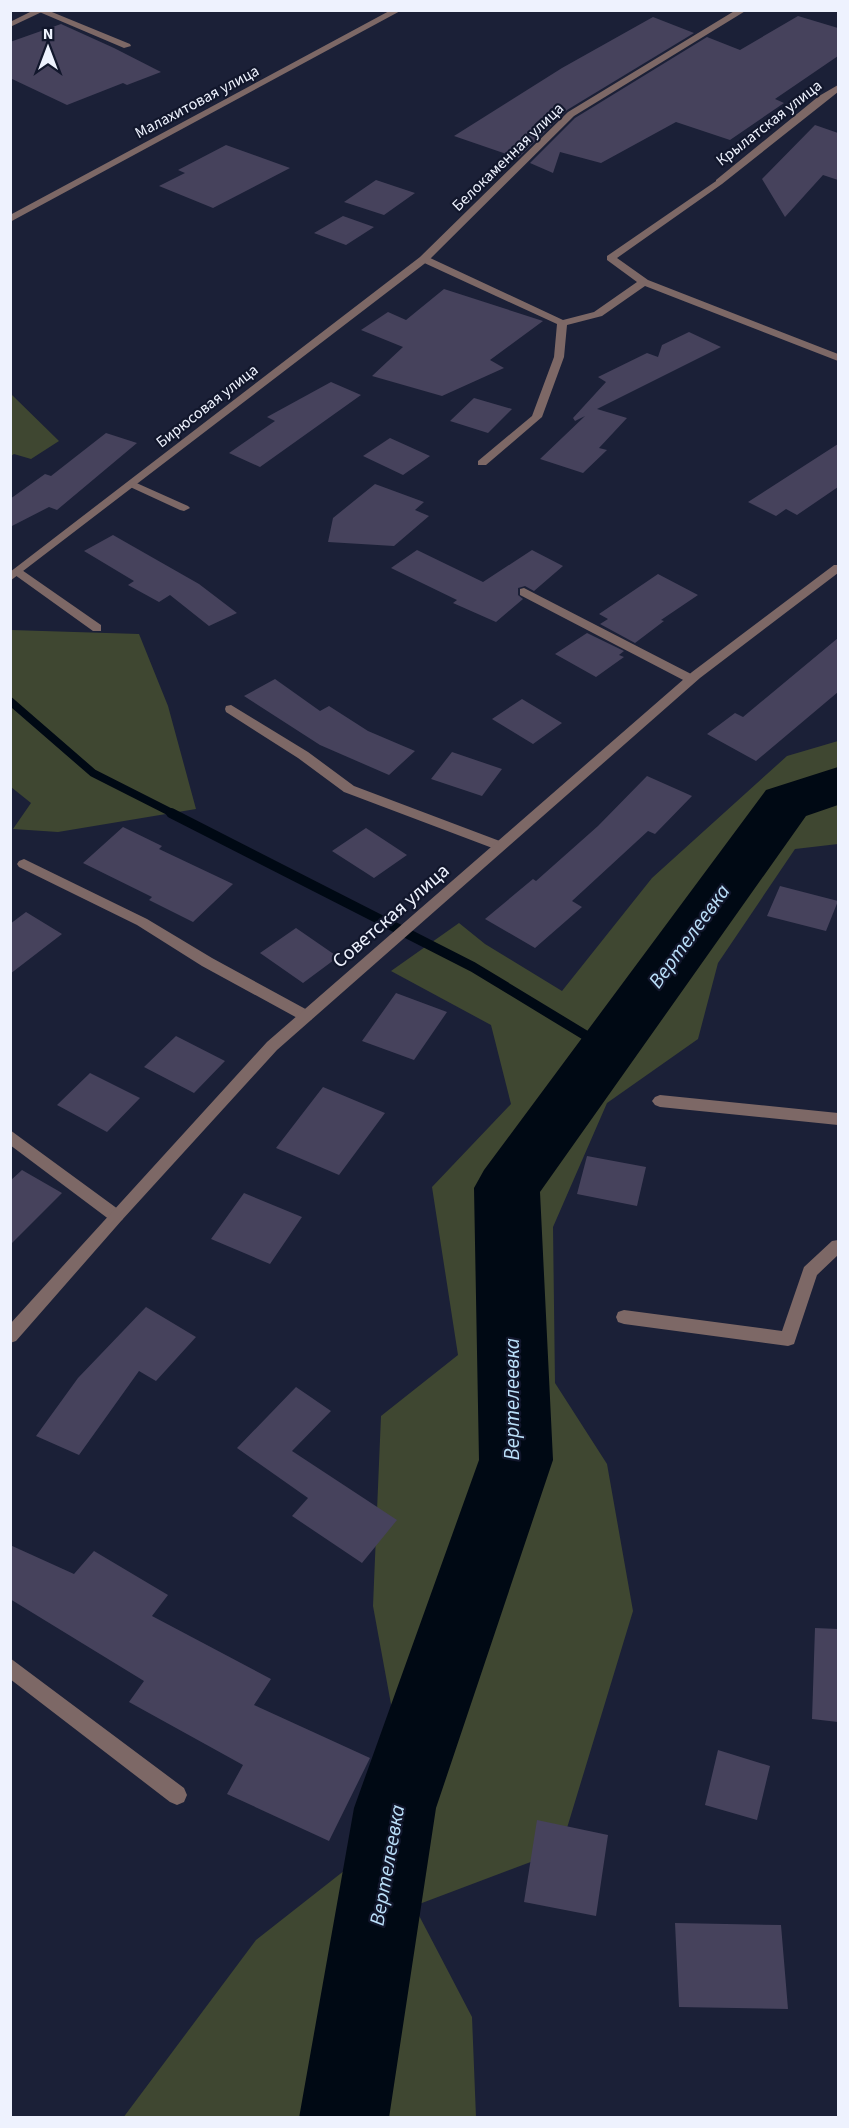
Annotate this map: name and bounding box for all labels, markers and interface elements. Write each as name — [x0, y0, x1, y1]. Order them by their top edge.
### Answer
north arrow — [18, 18, 78, 78]
text: N — [43, 23, 53, 45]
street label: Малахитовая улица — [131, 60, 263, 144]
street label: Крылатская улица — [711, 75, 827, 171]
street label: Белокаменная улица — [447, 98, 569, 216]
street label: Бирюсовая улица — [151, 359, 263, 453]
street label: Советская улица — [326, 857, 456, 975]
water label: Вертелеевка — [641, 878, 737, 994]
water label: Вертелеевка — [497, 1338, 527, 1460]
water label: Вертелеевка — [362, 1802, 412, 1928]

